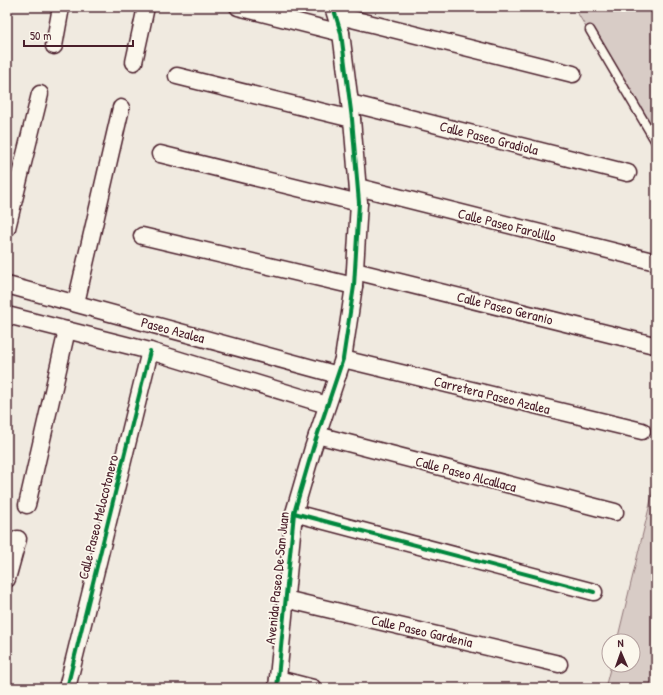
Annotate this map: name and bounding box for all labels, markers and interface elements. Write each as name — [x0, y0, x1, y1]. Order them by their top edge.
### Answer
scale bar — [24, 22, 133, 48]
text: 50 m — [30, 27, 51, 44]
street label: Calle Paseo Gradiola — [438, 116, 541, 159]
street label: Calle Paseo Farolillo — [456, 203, 558, 246]
street label: Calle Paseo Geranio — [455, 286, 555, 329]
street label: Paseo Azalea — [139, 312, 208, 347]
street label: Carretera Paseo Azalea — [432, 371, 553, 418]
street label: Calle Paseo Alcallaca — [413, 451, 519, 496]
street label: Calle Paseo Melocotonero — [73, 452, 122, 581]
street label: Avenida Paseo De San Juan — [260, 511, 293, 645]
street label: Calle Paseo Gardenia — [369, 610, 475, 652]
north arrow — [601, 633, 641, 673]
text: N — [617, 636, 624, 650]

